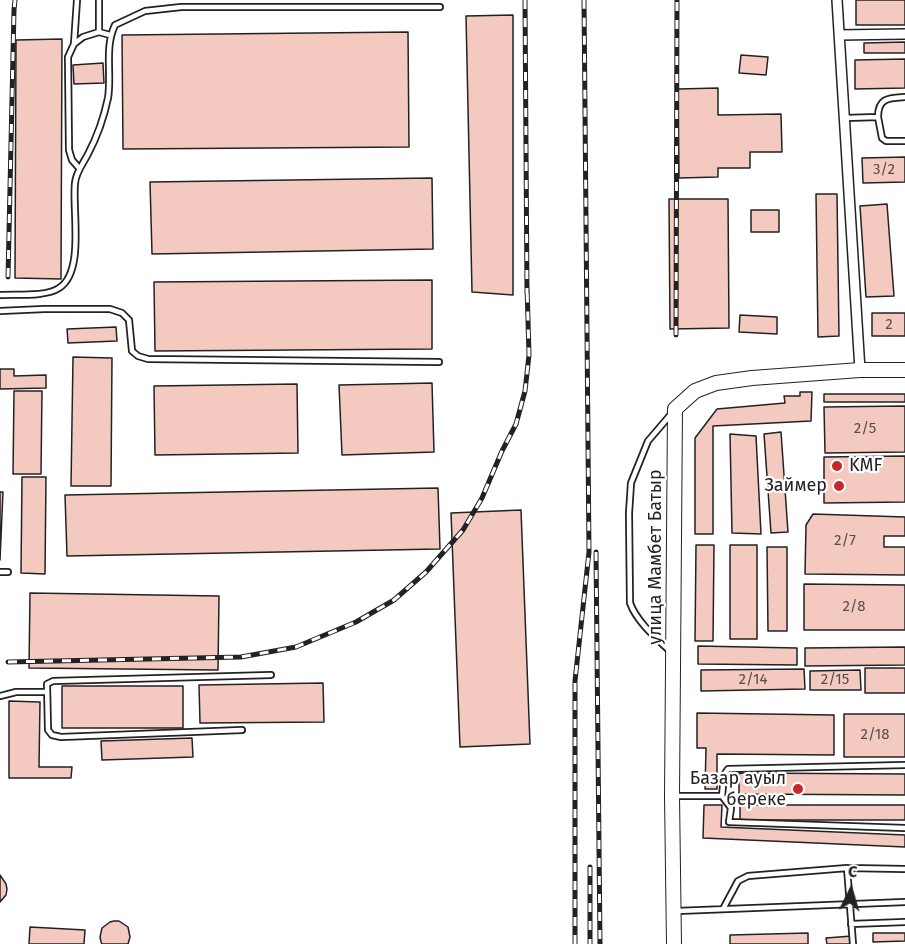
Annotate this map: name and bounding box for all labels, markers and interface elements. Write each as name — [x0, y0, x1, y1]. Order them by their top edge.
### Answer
house number: 3/2 — [873, 161, 895, 179]
house number: 2 — [885, 316, 893, 334]
house number: 2/5 — [854, 420, 876, 438]
place label: KMF — [849, 455, 882, 477]
marker: KMF — [830, 459, 844, 473]
street label: улица Мамбет Батыр — [645, 469, 667, 645]
place label: Займер — [764, 475, 827, 497]
marker: Займер — [832, 479, 846, 493]
house number: 2/7 — [834, 532, 856, 550]
house number: 2/8 — [842, 598, 866, 616]
house number: 2/14 — [739, 671, 767, 689]
house number: 2/15 — [821, 671, 849, 689]
house number: 2/18 — [860, 726, 890, 744]
place label: Базар ауыл береке — [690, 768, 786, 810]
marker: Базар ауыл береке — [791, 782, 805, 796]
north arrow — [821, 860, 881, 920]
text: С — [847, 862, 858, 881]

